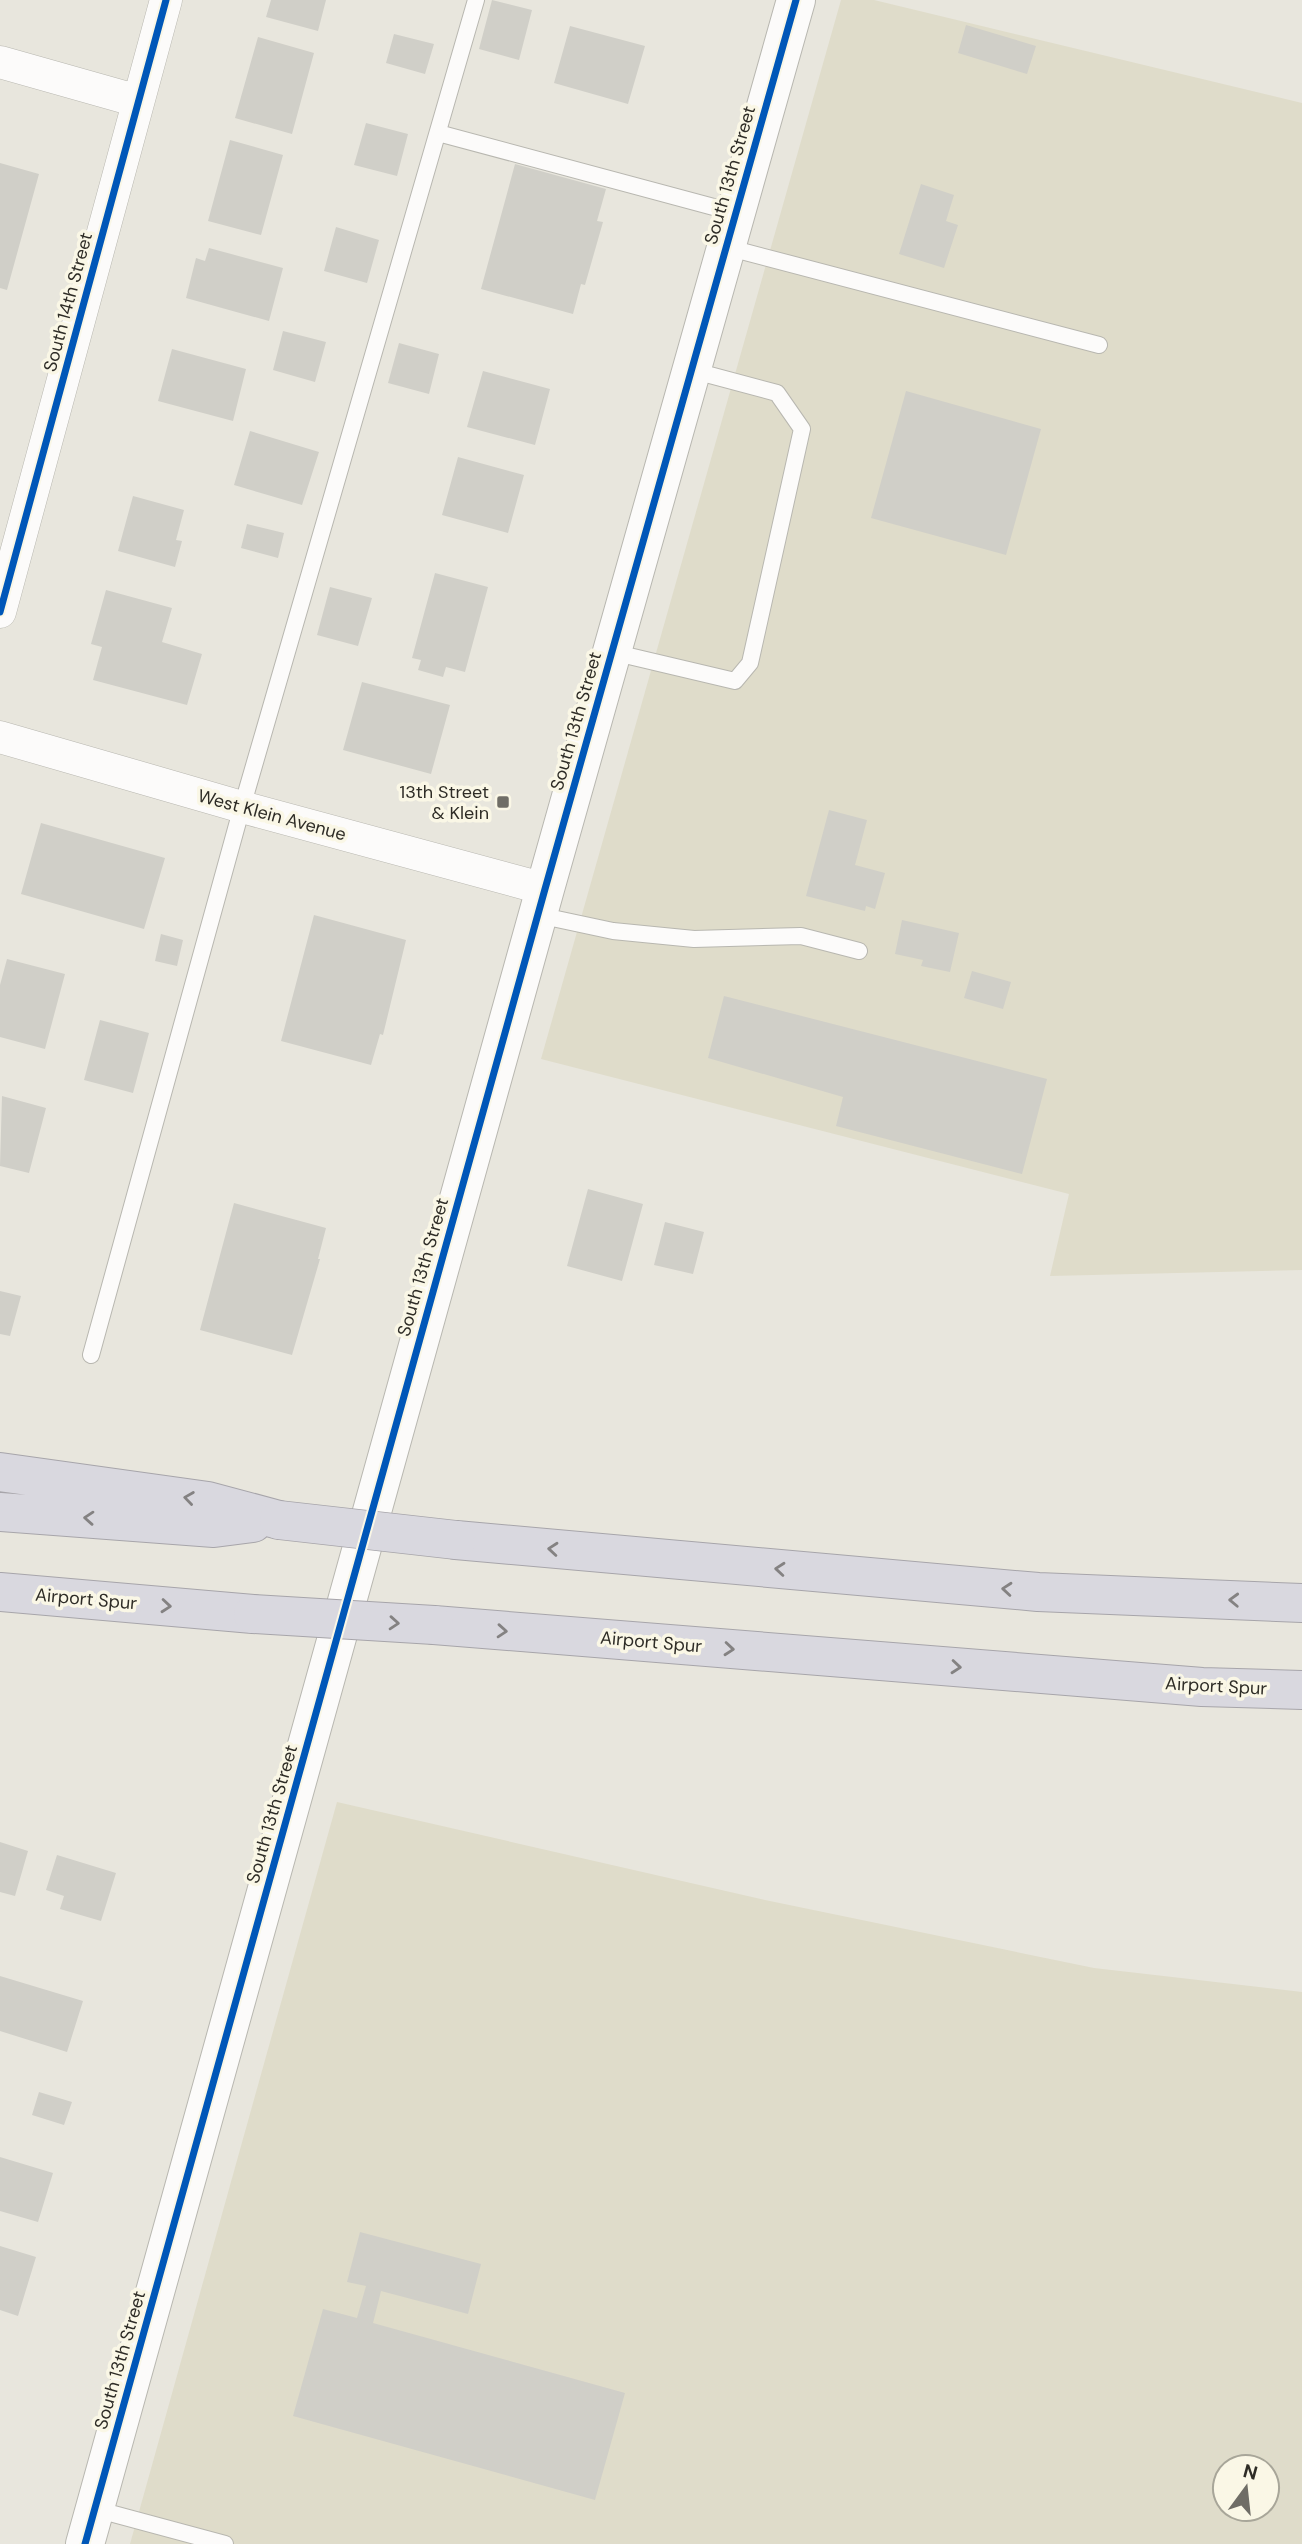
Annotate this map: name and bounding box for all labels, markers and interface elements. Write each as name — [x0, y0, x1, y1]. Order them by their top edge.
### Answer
street label: South 13th Street — [699, 103, 761, 247]
street label: South 14th Street — [38, 230, 98, 374]
street label: South 13th Street — [545, 649, 607, 793]
place label: 13th Street & Klein — [400, 780, 489, 825]
street label: West Klein Avenue — [195, 784, 349, 846]
marker: 13th Street & Klein — [495, 794, 511, 810]
street label: South 13th Street — [392, 1195, 454, 1339]
one-way arrow — [184, 1491, 195, 1506]
one-way arrow — [84, 1511, 95, 1526]
one-way arrow — [548, 1541, 559, 1556]
one-way arrow — [774, 1562, 785, 1577]
one-way arrow — [1001, 1582, 1012, 1597]
street label: Airport Spur — [34, 1583, 138, 1615]
one-way arrow — [1228, 1593, 1239, 1608]
one-way arrow — [160, 1599, 171, 1614]
one-way arrow — [389, 1615, 400, 1630]
one-way arrow — [497, 1623, 508, 1638]
street label: Airport Spur — [599, 1626, 703, 1658]
one-way arrow — [724, 1641, 735, 1656]
one-way arrow — [951, 1659, 962, 1674]
street label: Airport Spur — [1164, 1671, 1268, 1701]
street label: South 13th Street — [241, 1742, 303, 1886]
street label: South 13th Street — [89, 2288, 151, 2432]
north arrow — [1211, 2453, 1281, 2523]
text: N — [1240, 2458, 1260, 2486]

